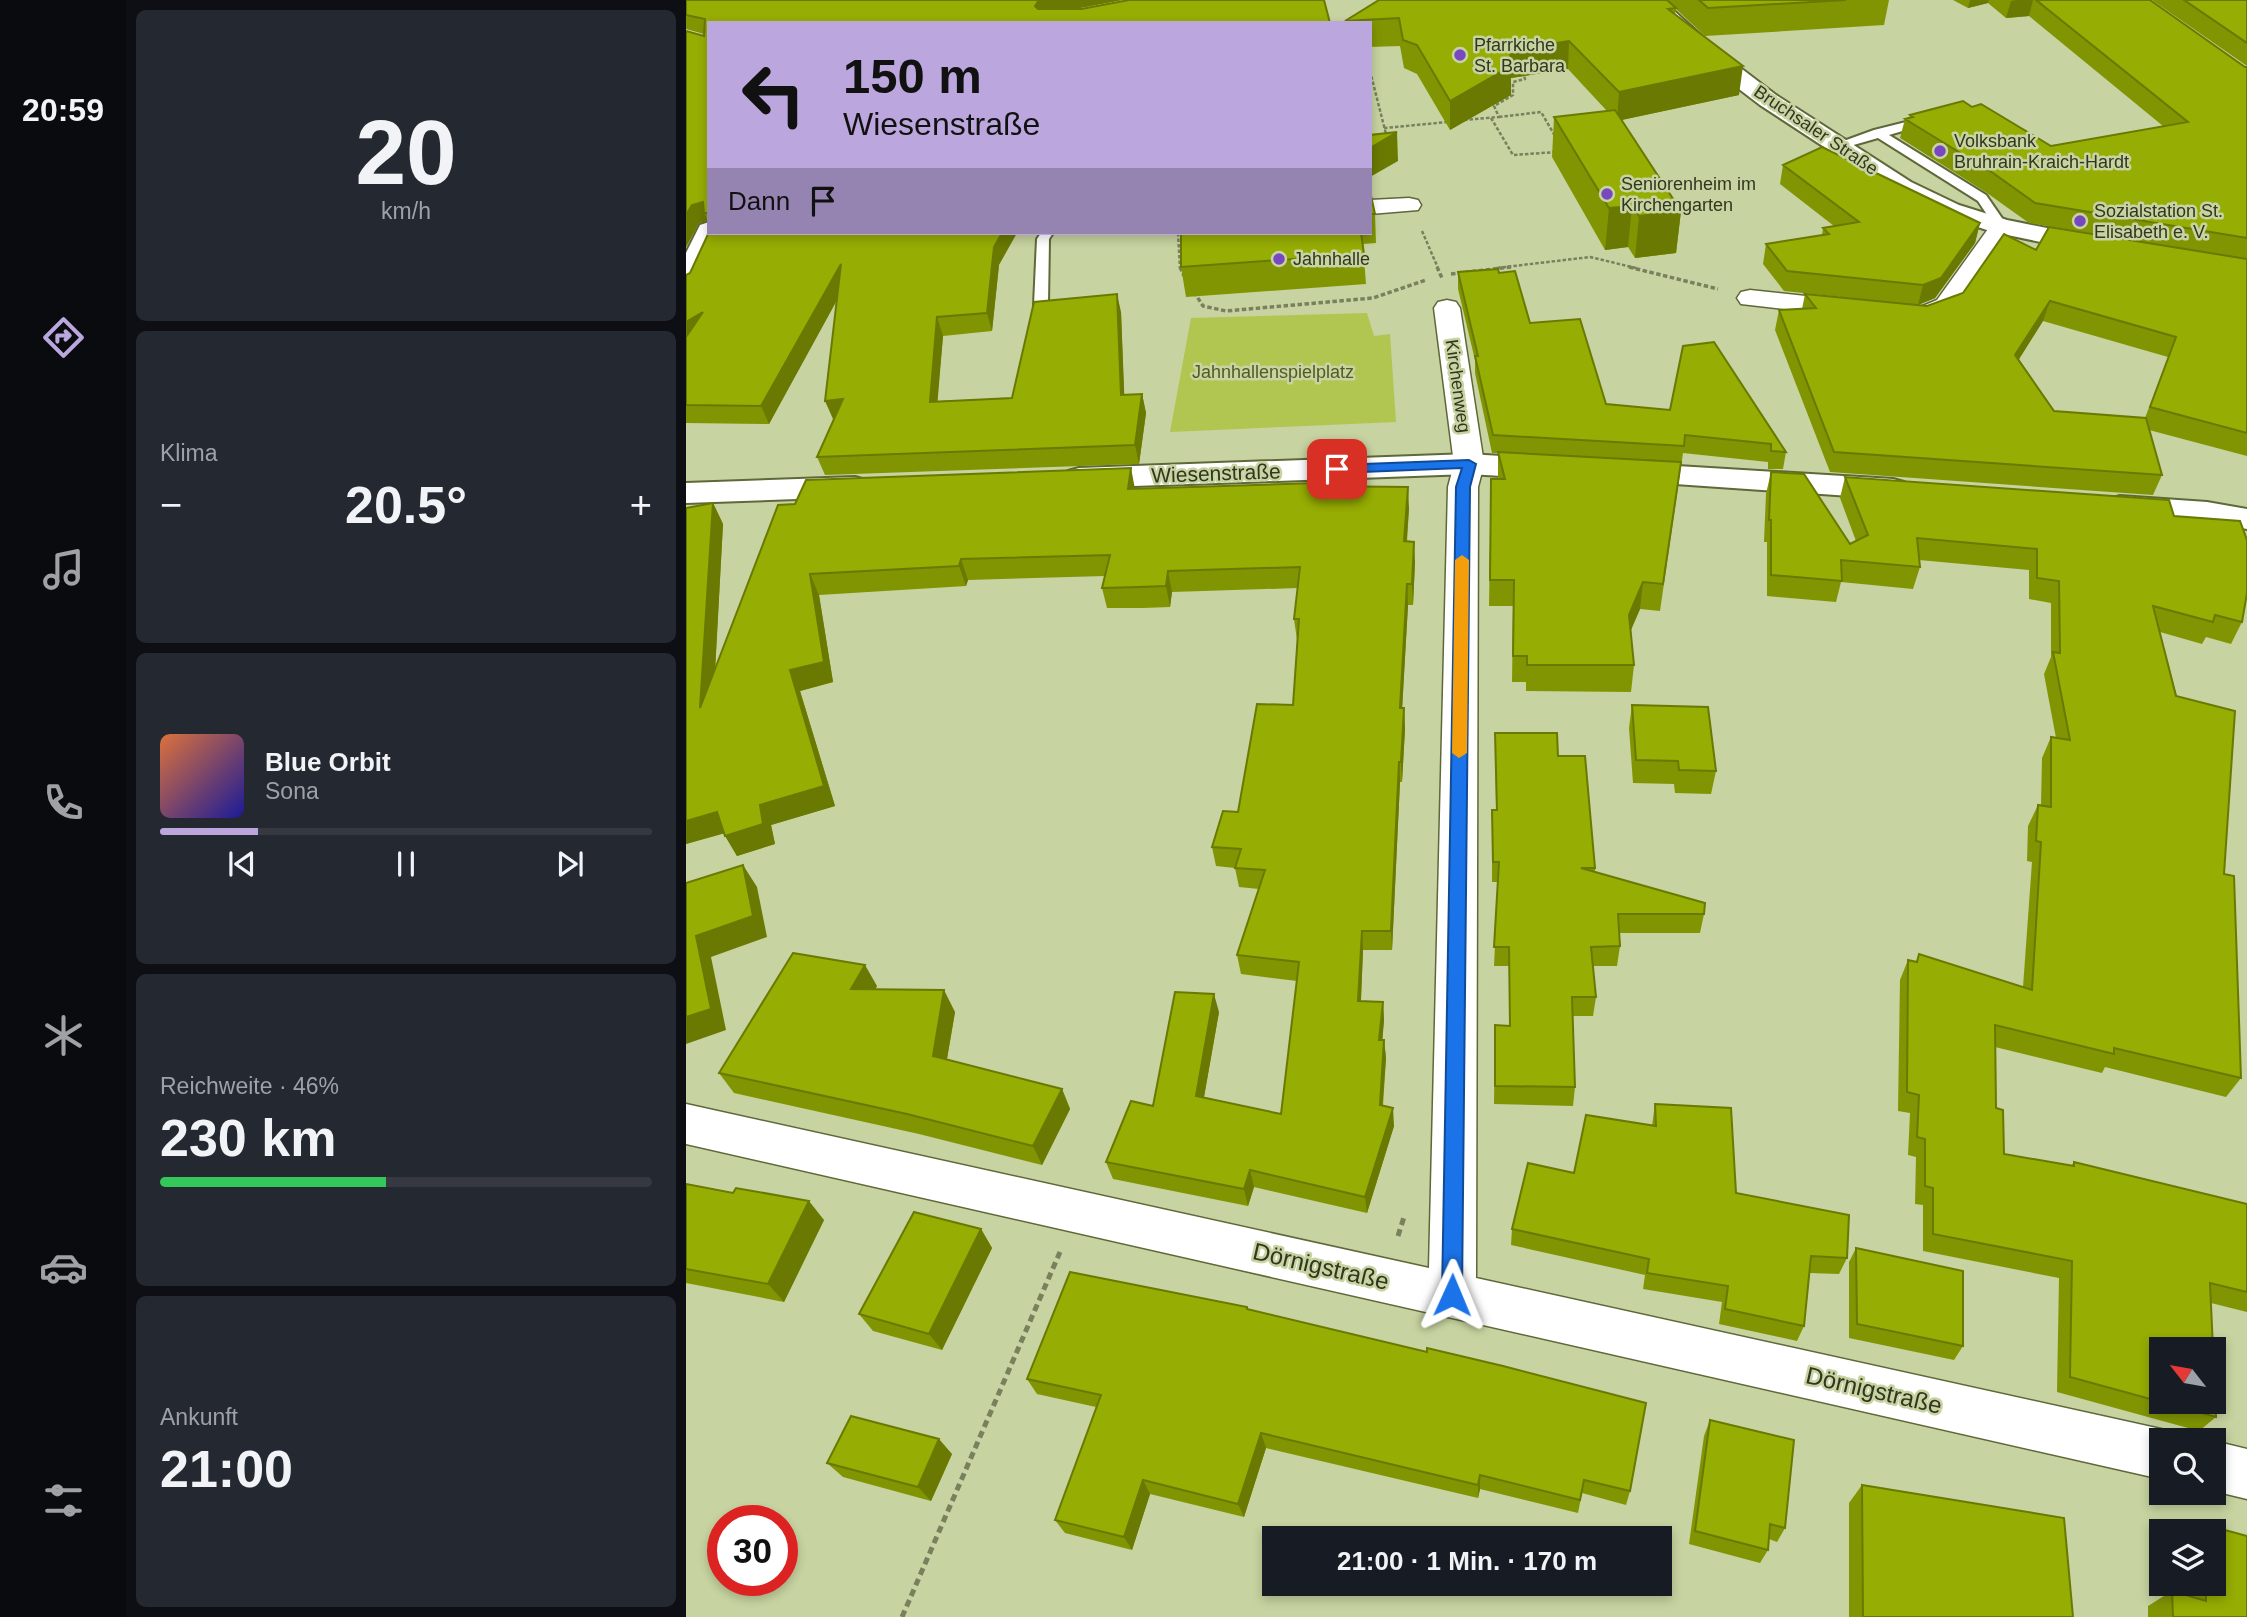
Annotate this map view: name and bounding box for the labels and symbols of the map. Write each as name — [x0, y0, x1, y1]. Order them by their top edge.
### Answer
place label: Pfarrkiche St. Barbara — [1474, 35, 1566, 76]
marker: Pfarrkiche St. Barbara — [1452, 47, 1468, 63]
street label: Bruchsaler Straße — [1750, 81, 1882, 179]
place label: Volksbank Bruhrain-Kraich-Hardt — [1954, 131, 2129, 172]
marker: Volksbank Bruhrain-Kraich-Hardt — [1932, 143, 1948, 159]
place label: Seniorenheim im Kirchengarten — [1621, 174, 1756, 215]
marker: Seniorenheim im Kirchengarten — [1599, 186, 1615, 202]
place label: Sozialstation St. Elisabeth e. V. — [2094, 201, 2223, 242]
marker: Sozialstation St. Elisabeth e. V. — [2072, 213, 2088, 229]
place label: Jahnhalle — [1293, 249, 1370, 269]
marker: Jahnhalle — [1271, 251, 1287, 267]
street label: Kirchenweg — [1442, 338, 1474, 434]
park label: Jahnhallenspielplatz — [1192, 362, 1354, 382]
pin — [1307, 439, 1367, 499]
street label: Wiesenstraße — [1151, 459, 1281, 487]
street label: Dörnigstraße — [1250, 1237, 1392, 1295]
position arrow — [1415, 1258, 1489, 1332]
north arrow — [2149, 1337, 2226, 1414]
street label: Dörnigstraße — [1803, 1361, 1945, 1419]
speed limit sign: 30 — [707, 1505, 798, 1596]

